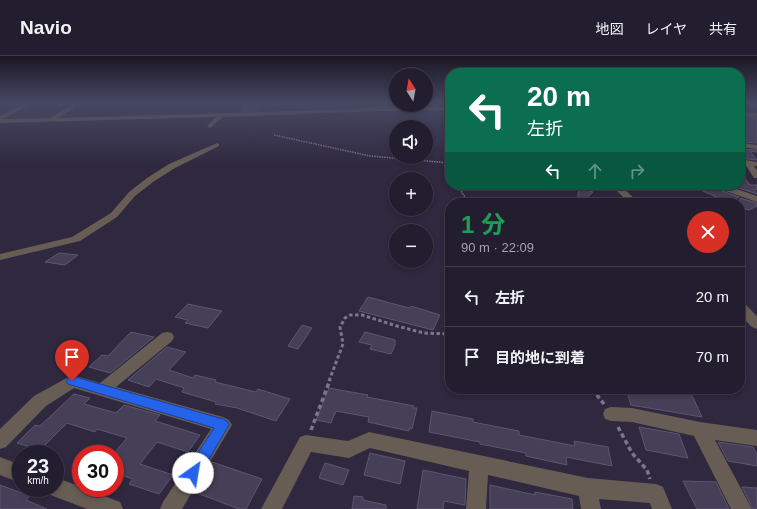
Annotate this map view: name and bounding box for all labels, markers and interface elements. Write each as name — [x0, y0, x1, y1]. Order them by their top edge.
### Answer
text: Navio — [20, 17, 72, 38]
text: 地図 — [595, 21, 623, 37]
text: レイヤ — [645, 21, 687, 37]
text: 共有 — [709, 21, 737, 37]
north arrow — [389, 68, 433, 112]
map controls — [389, 68, 433, 268]
text: 20 m — [527, 81, 591, 112]
icon: left — [461, 84, 513, 136]
text: 左折 — [527, 119, 563, 139]
button: sound — [389, 120, 433, 164]
icon: left — [542, 160, 564, 182]
icon: ahead — [584, 160, 606, 182]
icon: right — [626, 160, 648, 182]
button: + — [389, 172, 433, 216]
text: 1 分 — [461, 211, 505, 238]
button: close — [687, 211, 729, 253]
button: − — [389, 224, 433, 268]
text: 90 m · 22:09 — [461, 240, 534, 255]
icon: left — [461, 286, 483, 308]
text: 20 m — [696, 288, 729, 305]
text: 左折 — [495, 289, 525, 306]
pin — [55, 340, 89, 381]
icon: arrive — [61, 346, 83, 368]
icon: arrive — [461, 346, 483, 368]
text: 70 m — [696, 348, 729, 365]
text: 目的地に到着 — [495, 349, 585, 366]
speed limit sign: 30 — [72, 445, 124, 497]
position arrow — [172, 452, 214, 494]
text: 23 — [27, 455, 49, 477]
text: km/h — [27, 475, 49, 486]

